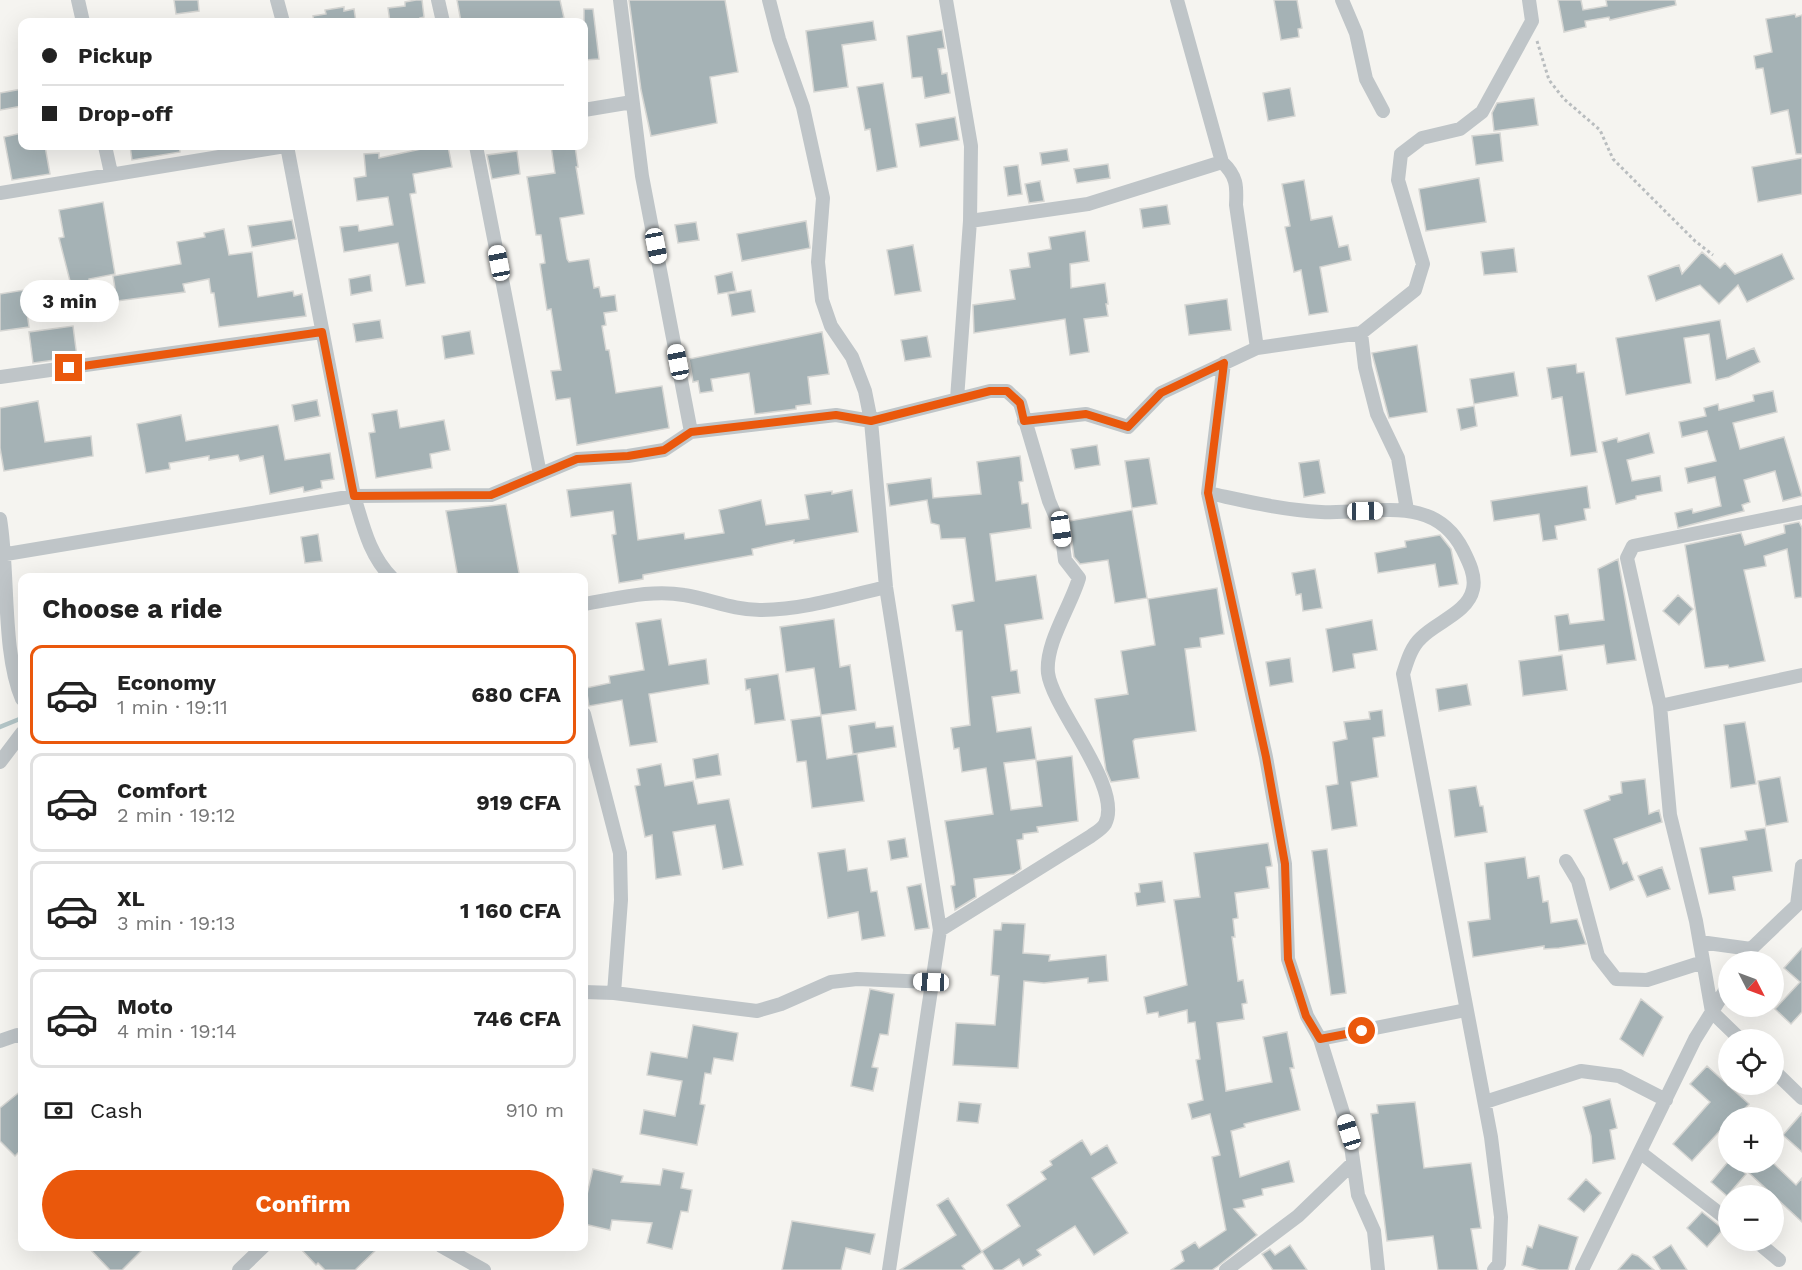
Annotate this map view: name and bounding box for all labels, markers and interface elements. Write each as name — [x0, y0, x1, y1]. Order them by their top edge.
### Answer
text: Pickup — [78, 43, 153, 68]
text: Drop-off — [78, 101, 173, 126]
car — [644, 227, 668, 265]
car — [487, 244, 511, 282]
callout: 3 min — [20, 281, 118, 323]
text: 3 min — [42, 289, 97, 313]
car — [666, 343, 690, 381]
route end — [55, 354, 82, 381]
car — [1347, 502, 1383, 520]
car — [1050, 510, 1072, 548]
text: Choose a ride — [42, 593, 222, 625]
icon: car — [45, 668, 99, 722]
text: Economy — [117, 670, 216, 695]
text: 680 CFA — [471, 682, 561, 707]
text: 1 min · 19:11 — [117, 695, 228, 719]
icon: car — [45, 776, 99, 830]
text: Comfort — [117, 778, 207, 803]
text: 919 CFA — [476, 790, 561, 815]
text: 2 min · 19:12 — [117, 803, 236, 827]
icon: car — [45, 884, 99, 938]
text: XL — [117, 886, 145, 911]
text: 1 160 CFA — [460, 898, 561, 923]
text: 3 min · 19:13 — [117, 911, 236, 935]
north arrow — [1718, 951, 1784, 1017]
map controls — [1718, 951, 1784, 1251]
car — [913, 972, 949, 992]
icon: car — [45, 992, 99, 1046]
text: Moto — [117, 994, 173, 1019]
text: 746 CFA — [474, 1006, 561, 1031]
route start — [1348, 1017, 1375, 1044]
text: 4 min · 19:14 — [117, 1019, 237, 1043]
button: locate — [1718, 1029, 1784, 1095]
icon: cash — [42, 1094, 75, 1127]
text: Cash — [90, 1098, 143, 1123]
text: 910 m — [506, 1098, 564, 1122]
button: + — [1718, 1107, 1784, 1173]
car — [1335, 1112, 1363, 1152]
button: Confirm — [42, 1170, 564, 1239]
button: − — [1718, 1185, 1784, 1251]

